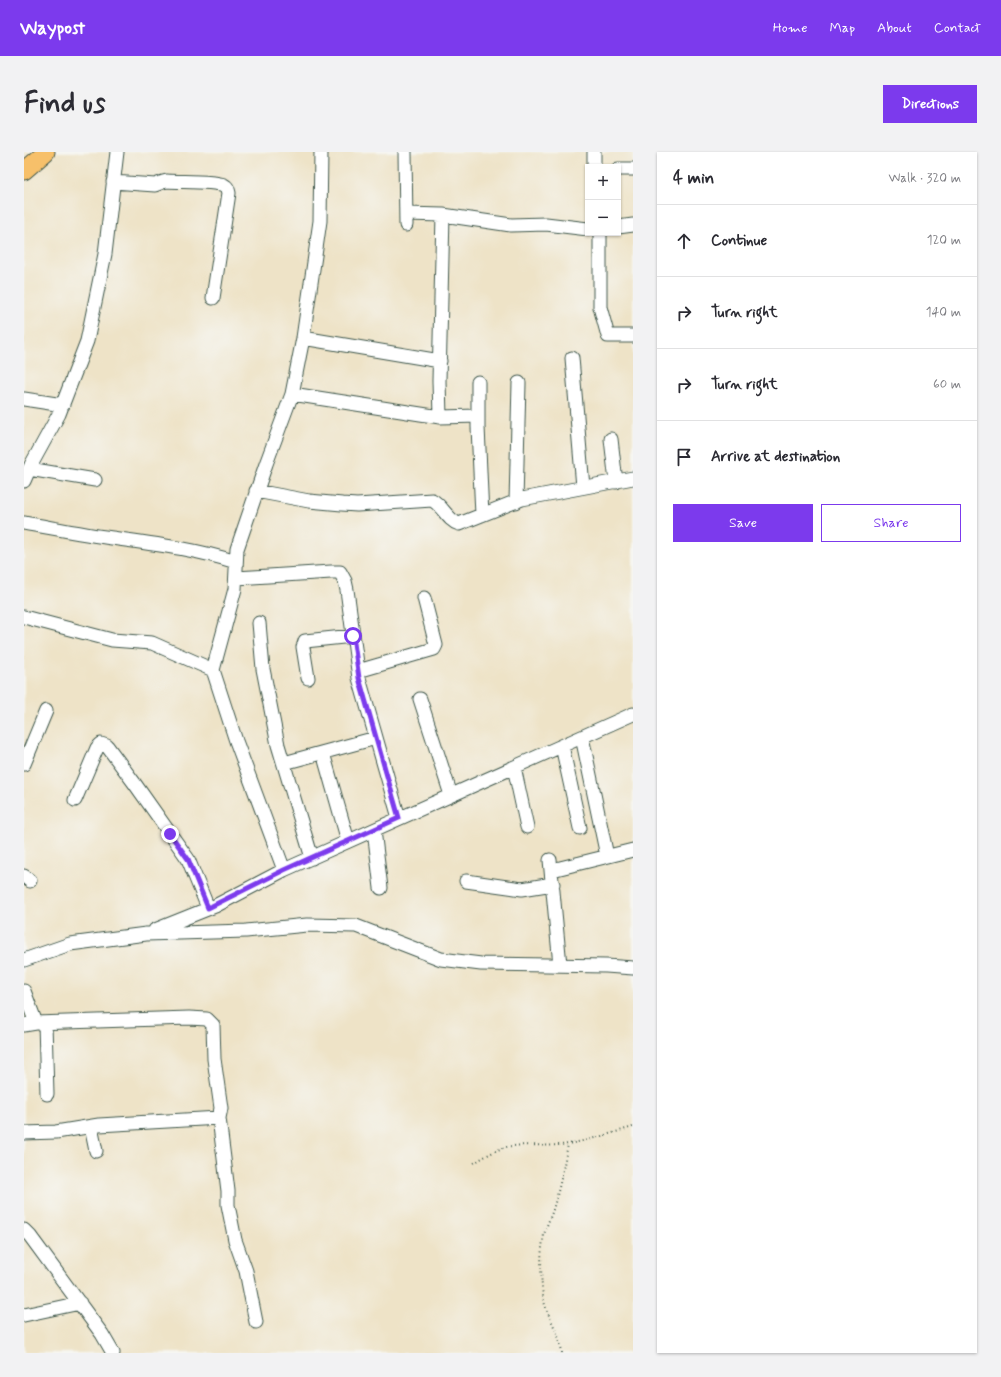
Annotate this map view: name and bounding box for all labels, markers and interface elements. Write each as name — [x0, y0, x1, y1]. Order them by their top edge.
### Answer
text: Waypost — [20, 16, 85, 41]
text: Home — [773, 19, 807, 37]
text: Map — [829, 19, 855, 37]
text: About — [877, 19, 912, 37]
text: Contact — [934, 19, 981, 37]
button: Directions — [883, 85, 977, 123]
text: Find us — [24, 86, 105, 123]
map controls — [585, 164, 621, 236]
button: + — [585, 164, 621, 200]
text: 4 min — [673, 167, 714, 189]
text: Walk · 320 m — [888, 170, 961, 187]
button: − — [585, 200, 621, 236]
icon: ahead — [673, 230, 695, 252]
text: Continue — [711, 231, 767, 251]
text: 120 m — [927, 232, 961, 249]
icon: right — [673, 302, 695, 324]
text: Turn right — [711, 303, 778, 323]
text: 140 m — [926, 304, 961, 321]
icon: right — [673, 374, 695, 396]
text: Turn right — [711, 375, 778, 395]
text: 60 m — [933, 376, 961, 393]
icon: arrive — [673, 446, 695, 468]
text: Arrive at destination — [711, 447, 840, 467]
button: Save — [673, 504, 813, 542]
button: Share — [821, 504, 961, 542]
route start — [344, 627, 362, 645]
route end — [161, 825, 179, 843]

